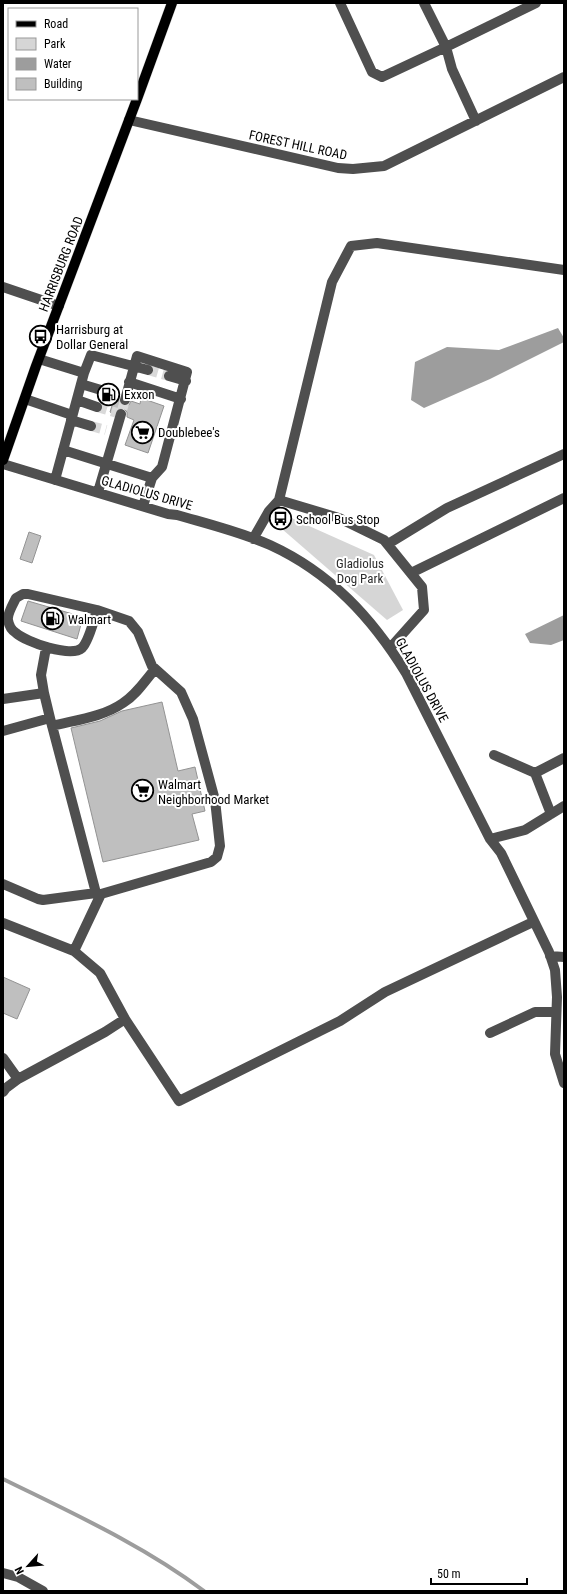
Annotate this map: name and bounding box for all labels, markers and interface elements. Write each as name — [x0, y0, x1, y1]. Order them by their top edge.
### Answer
legend — [8, 8, 138, 100]
text: Road — [44, 17, 68, 31]
text: Park — [44, 37, 66, 51]
text: Water — [44, 57, 72, 71]
text: Building — [44, 77, 82, 91]
street label: FOREST HILL ROAD — [248, 127, 348, 163]
street label: HARRISBURG ROAD — [36, 214, 86, 314]
place label: Harrisburg at Dollar General — [56, 322, 128, 352]
bus stop icon: Harrisburg at Dollar General — [27, 323, 53, 349]
fuel station icon: Exxon — [95, 381, 121, 407]
place label: Exxon — [124, 387, 155, 402]
supermarket icon: Doublebee's — [129, 419, 155, 445]
place label: Doublebee's — [158, 425, 220, 440]
street label: GLADIOLUS DRIVE — [100, 473, 194, 513]
bus stop icon: School Bus Stop — [268, 506, 294, 532]
place label: School Bus Stop — [296, 512, 380, 527]
park label: Gladiolus Dog Park — [336, 556, 384, 586]
fuel station icon: Walmart — [39, 606, 65, 632]
place label: Walmart — [68, 612, 111, 627]
street label: GLADIOLUS DRIVE — [393, 635, 451, 725]
place label: Walmart Neighborhood Market — [158, 777, 269, 807]
supermarket icon: Walmart Neighborhood Market — [130, 778, 156, 804]
north arrow — [8, 1546, 48, 1586]
scale bar — [431, 1560, 527, 1586]
text: N — [12, 1564, 27, 1576]
text: 50 m — [437, 1567, 461, 1581]

